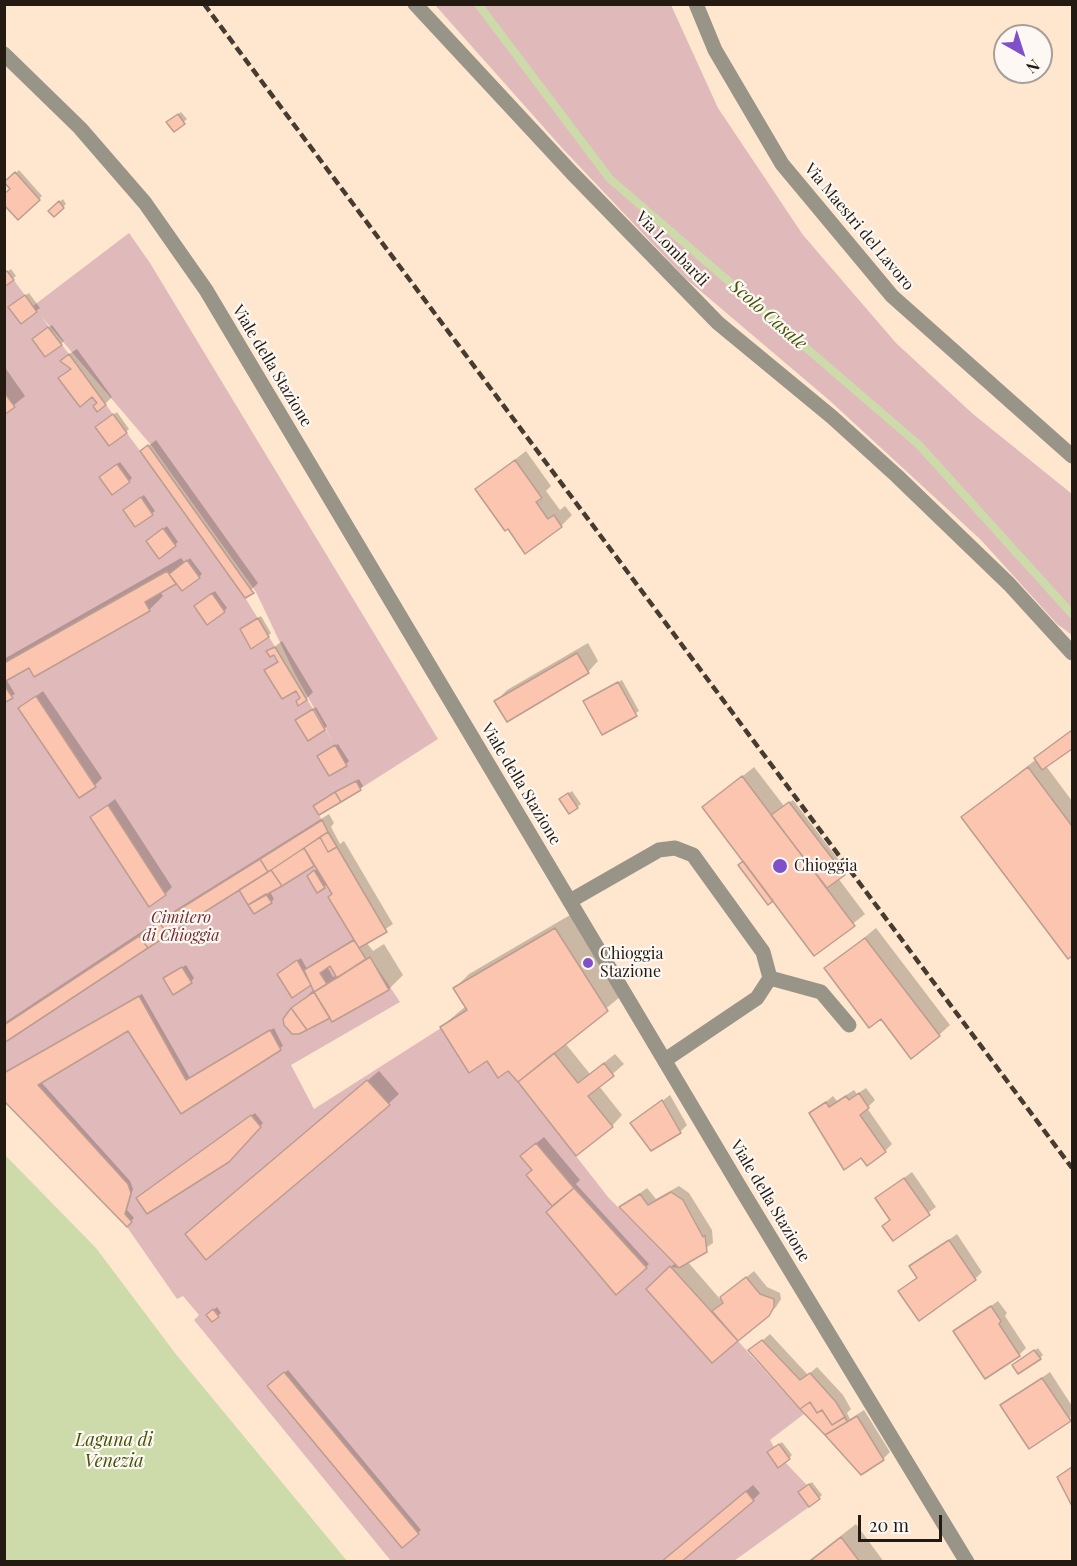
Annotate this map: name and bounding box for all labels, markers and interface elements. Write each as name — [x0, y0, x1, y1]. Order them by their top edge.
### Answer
north arrow — [993, 24, 1053, 84]
text: N — [1022, 55, 1044, 79]
street label: Via Maestri del Lavoro — [800, 160, 918, 294]
street label: Via Lombardi — [632, 208, 712, 290]
water label: Scolo Casale — [725, 276, 811, 354]
street label: Viale della Stazione — [228, 302, 316, 430]
street label: Viale della Stazione — [477, 720, 565, 848]
place label: Chioggia — [794, 856, 857, 876]
marker: Chioggia — [771, 857, 789, 875]
park label: Cimitero di Chioggia — [142, 908, 220, 946]
place label: Chioggia Stazione — [600, 944, 663, 982]
marker: Chioggia Stazione — [581, 956, 595, 970]
street label: Viale della Stazione — [726, 1137, 814, 1265]
water label: Laguna di Venezia — [75, 1429, 153, 1472]
scale bar — [861, 1503, 945, 1541]
text: 20 m — [869, 1513, 909, 1537]

